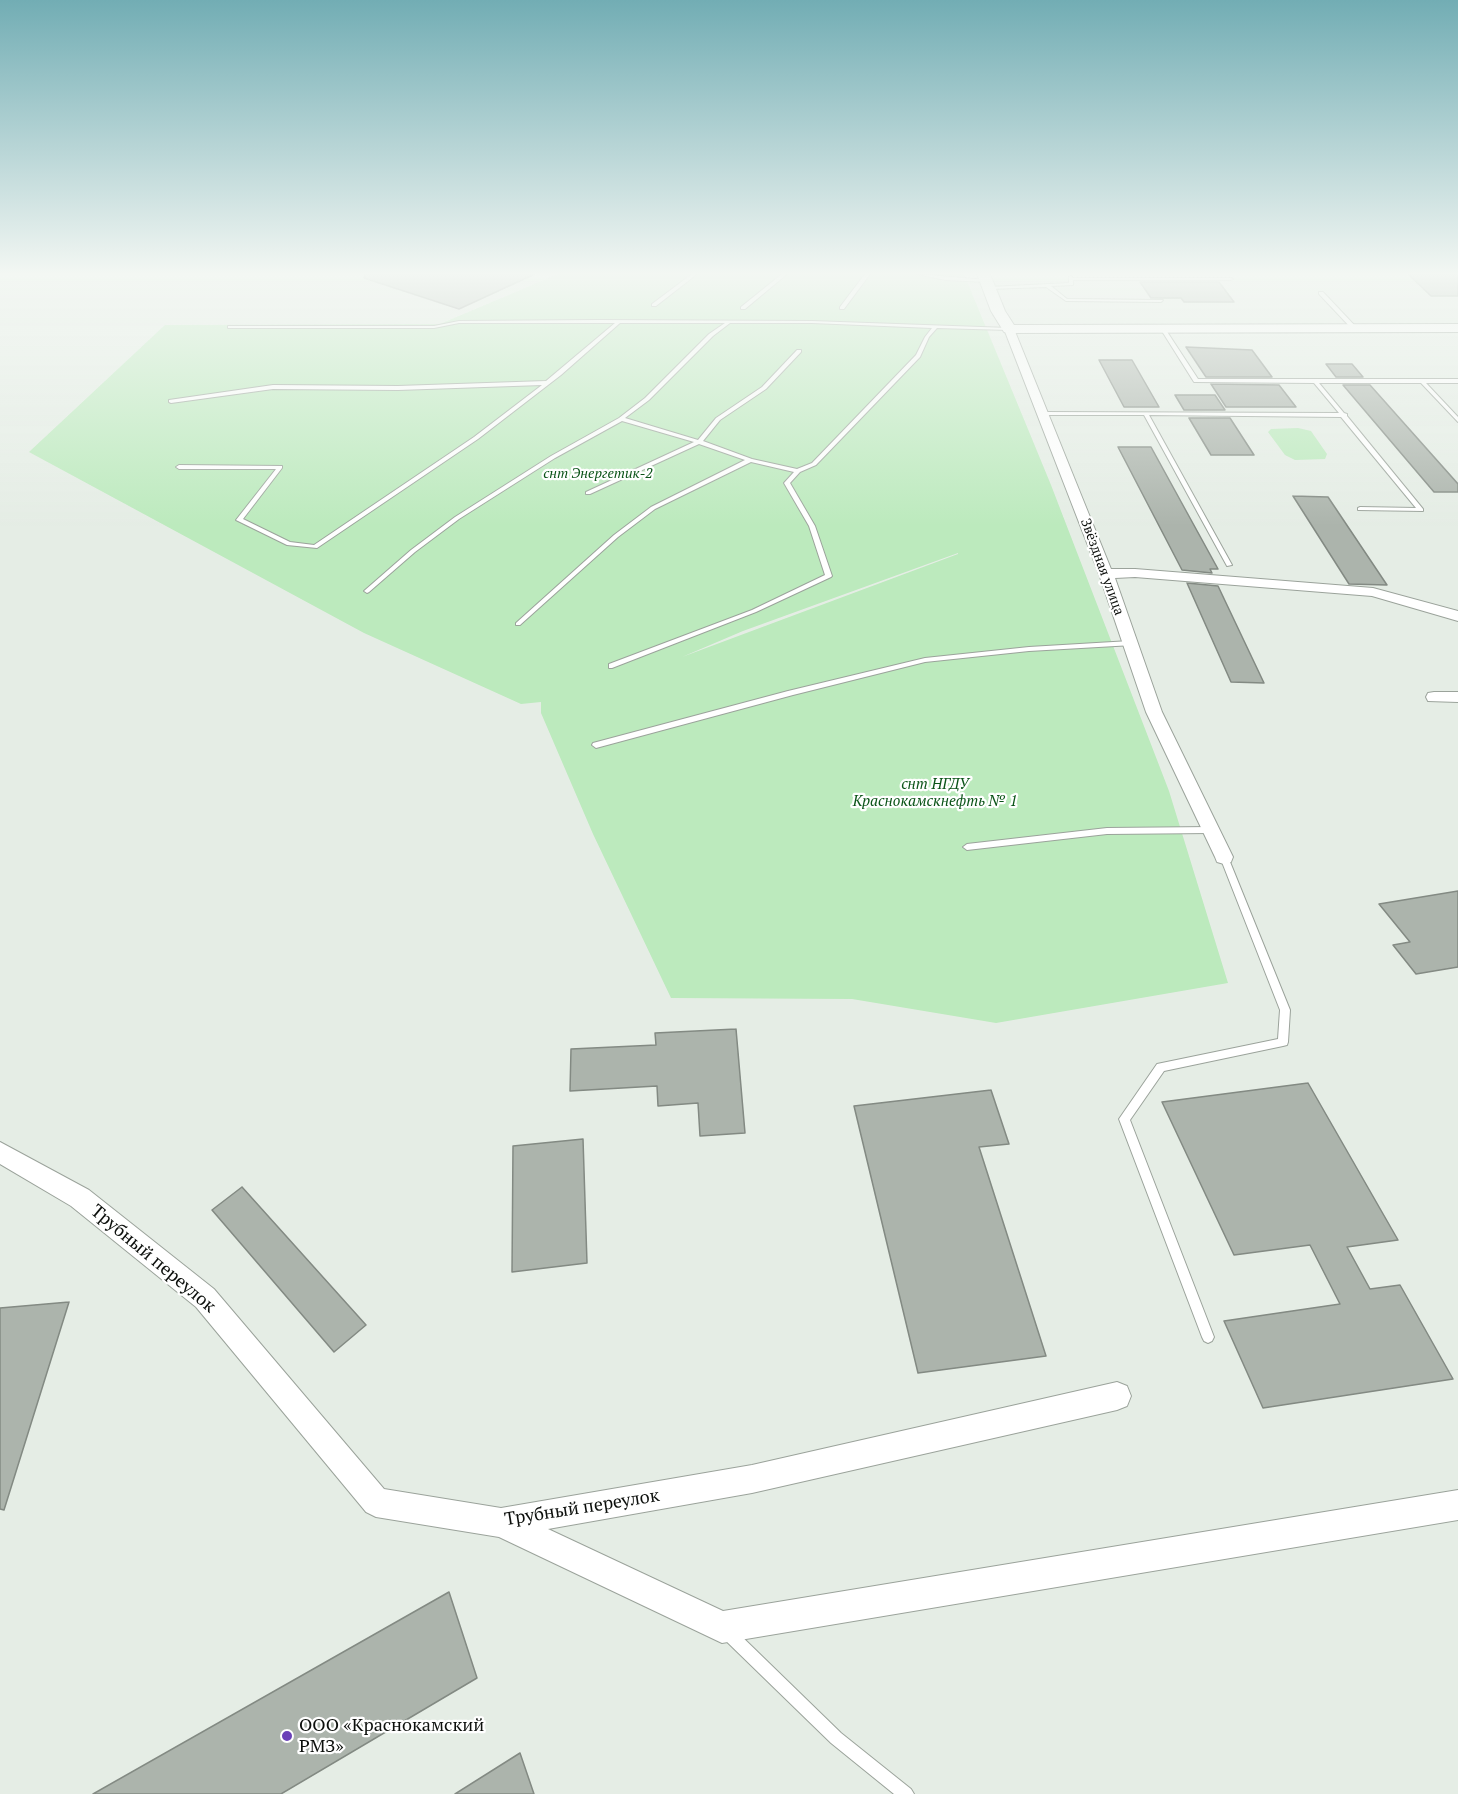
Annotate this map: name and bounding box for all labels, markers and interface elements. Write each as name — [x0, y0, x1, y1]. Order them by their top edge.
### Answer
park label: снт Энергетик-2 — [543, 466, 653, 482]
street label: Звёздная улица — [1077, 516, 1127, 618]
park label: снт НГДУ Краснокамскнефть № 1 — [853, 776, 1017, 811]
street label: Трубный переулок — [86, 1200, 220, 1318]
street label: Трубный переулок — [503, 1485, 661, 1531]
place label: ООО «Краснокамский РМЗ» — [299, 1715, 484, 1758]
marker: ООО «Краснокамский РМЗ» — [280, 1729, 294, 1743]

